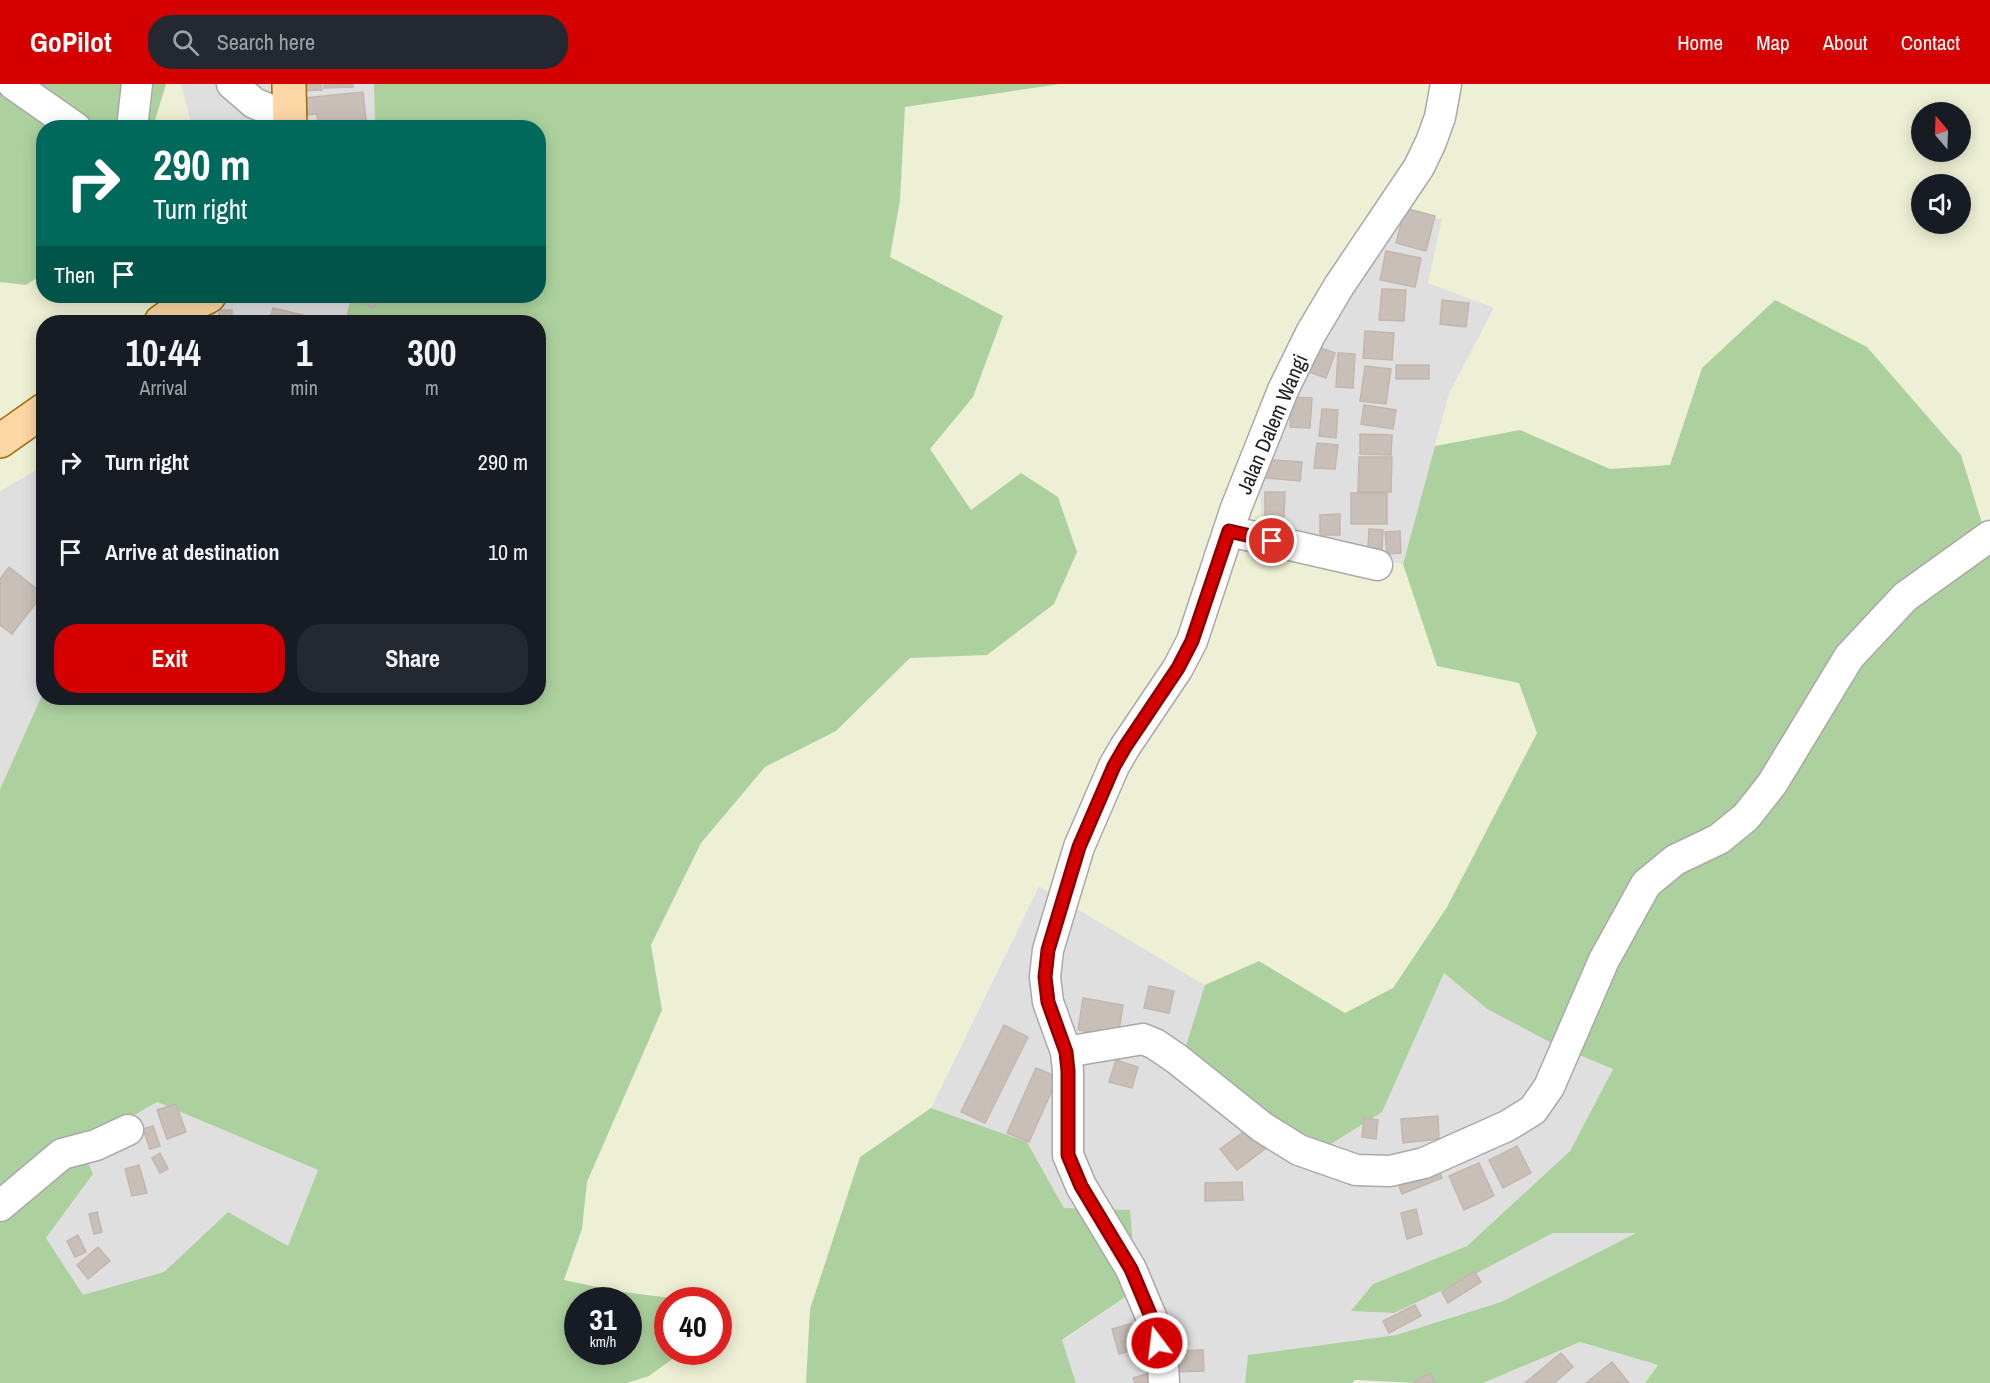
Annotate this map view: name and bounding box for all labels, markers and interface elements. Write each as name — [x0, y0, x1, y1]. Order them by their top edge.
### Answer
search box — [148, 15, 568, 69]
text: GoPilot — [30, 23, 112, 61]
icon: search — [169, 26, 202, 59]
text: Search here — [217, 27, 315, 57]
text: Home — [1677, 28, 1723, 57]
text: Map — [1756, 28, 1790, 57]
text: About — [1823, 28, 1868, 57]
text: Contact — [1901, 28, 1960, 57]
north arrow — [1911, 102, 1971, 162]
map controls — [1911, 102, 1971, 234]
text: 290 m — [153, 137, 251, 193]
icon: right — [54, 144, 132, 222]
button: sound — [1911, 174, 1971, 234]
text: Turn right — [153, 191, 247, 227]
icon: arrive — [107, 258, 140, 291]
text: Then — [54, 260, 95, 290]
text: 10:44 — [125, 329, 201, 377]
text: 1 — [296, 329, 312, 377]
text: 300 — [407, 329, 457, 377]
street label: Jalan Dalem Wangi — [1229, 349, 1315, 499]
text: Arrival — [140, 374, 187, 401]
text: min — [290, 374, 318, 401]
text: m — [425, 374, 439, 401]
icon: right — [54, 446, 87, 479]
text: Turn right — [105, 447, 189, 477]
text: 290 m — [478, 447, 528, 477]
pin — [1246, 515, 1297, 566]
icon: arrive — [1255, 524, 1288, 557]
icon: arrive — [54, 536, 87, 569]
text: Arrive at destination — [105, 537, 279, 567]
text: 10 m — [488, 537, 528, 567]
button: Exit — [54, 624, 285, 693]
button: Share — [297, 624, 528, 693]
speed limit sign: 40 — [654, 1287, 732, 1365]
text: 31 — [589, 1299, 617, 1339]
position arrow — [1125, 1311, 1189, 1375]
text: km/h — [590, 1331, 616, 1352]

